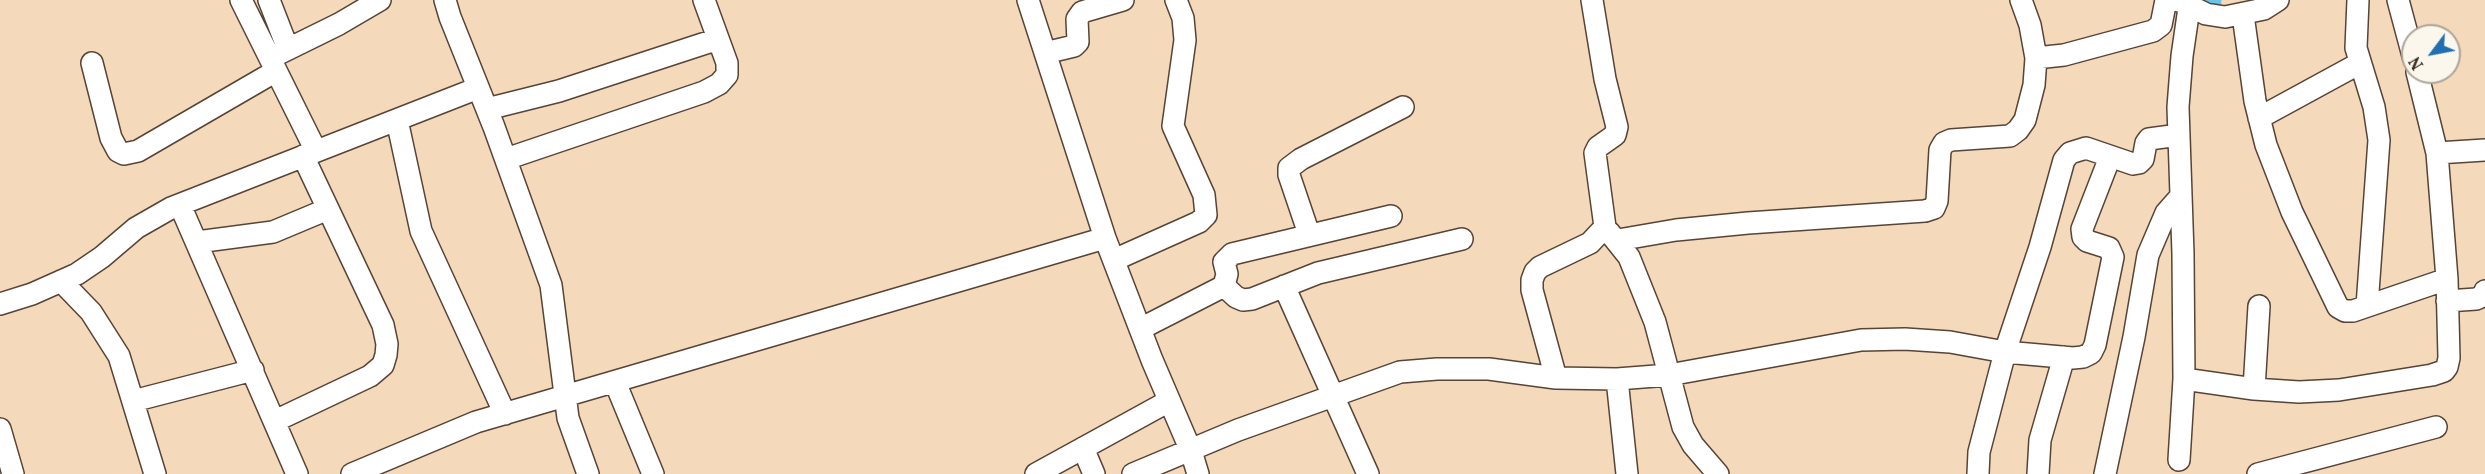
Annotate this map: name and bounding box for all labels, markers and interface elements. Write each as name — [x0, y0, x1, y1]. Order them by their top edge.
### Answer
north arrow — [2401, 24, 2461, 84]
text: N — [2405, 52, 2430, 73]

